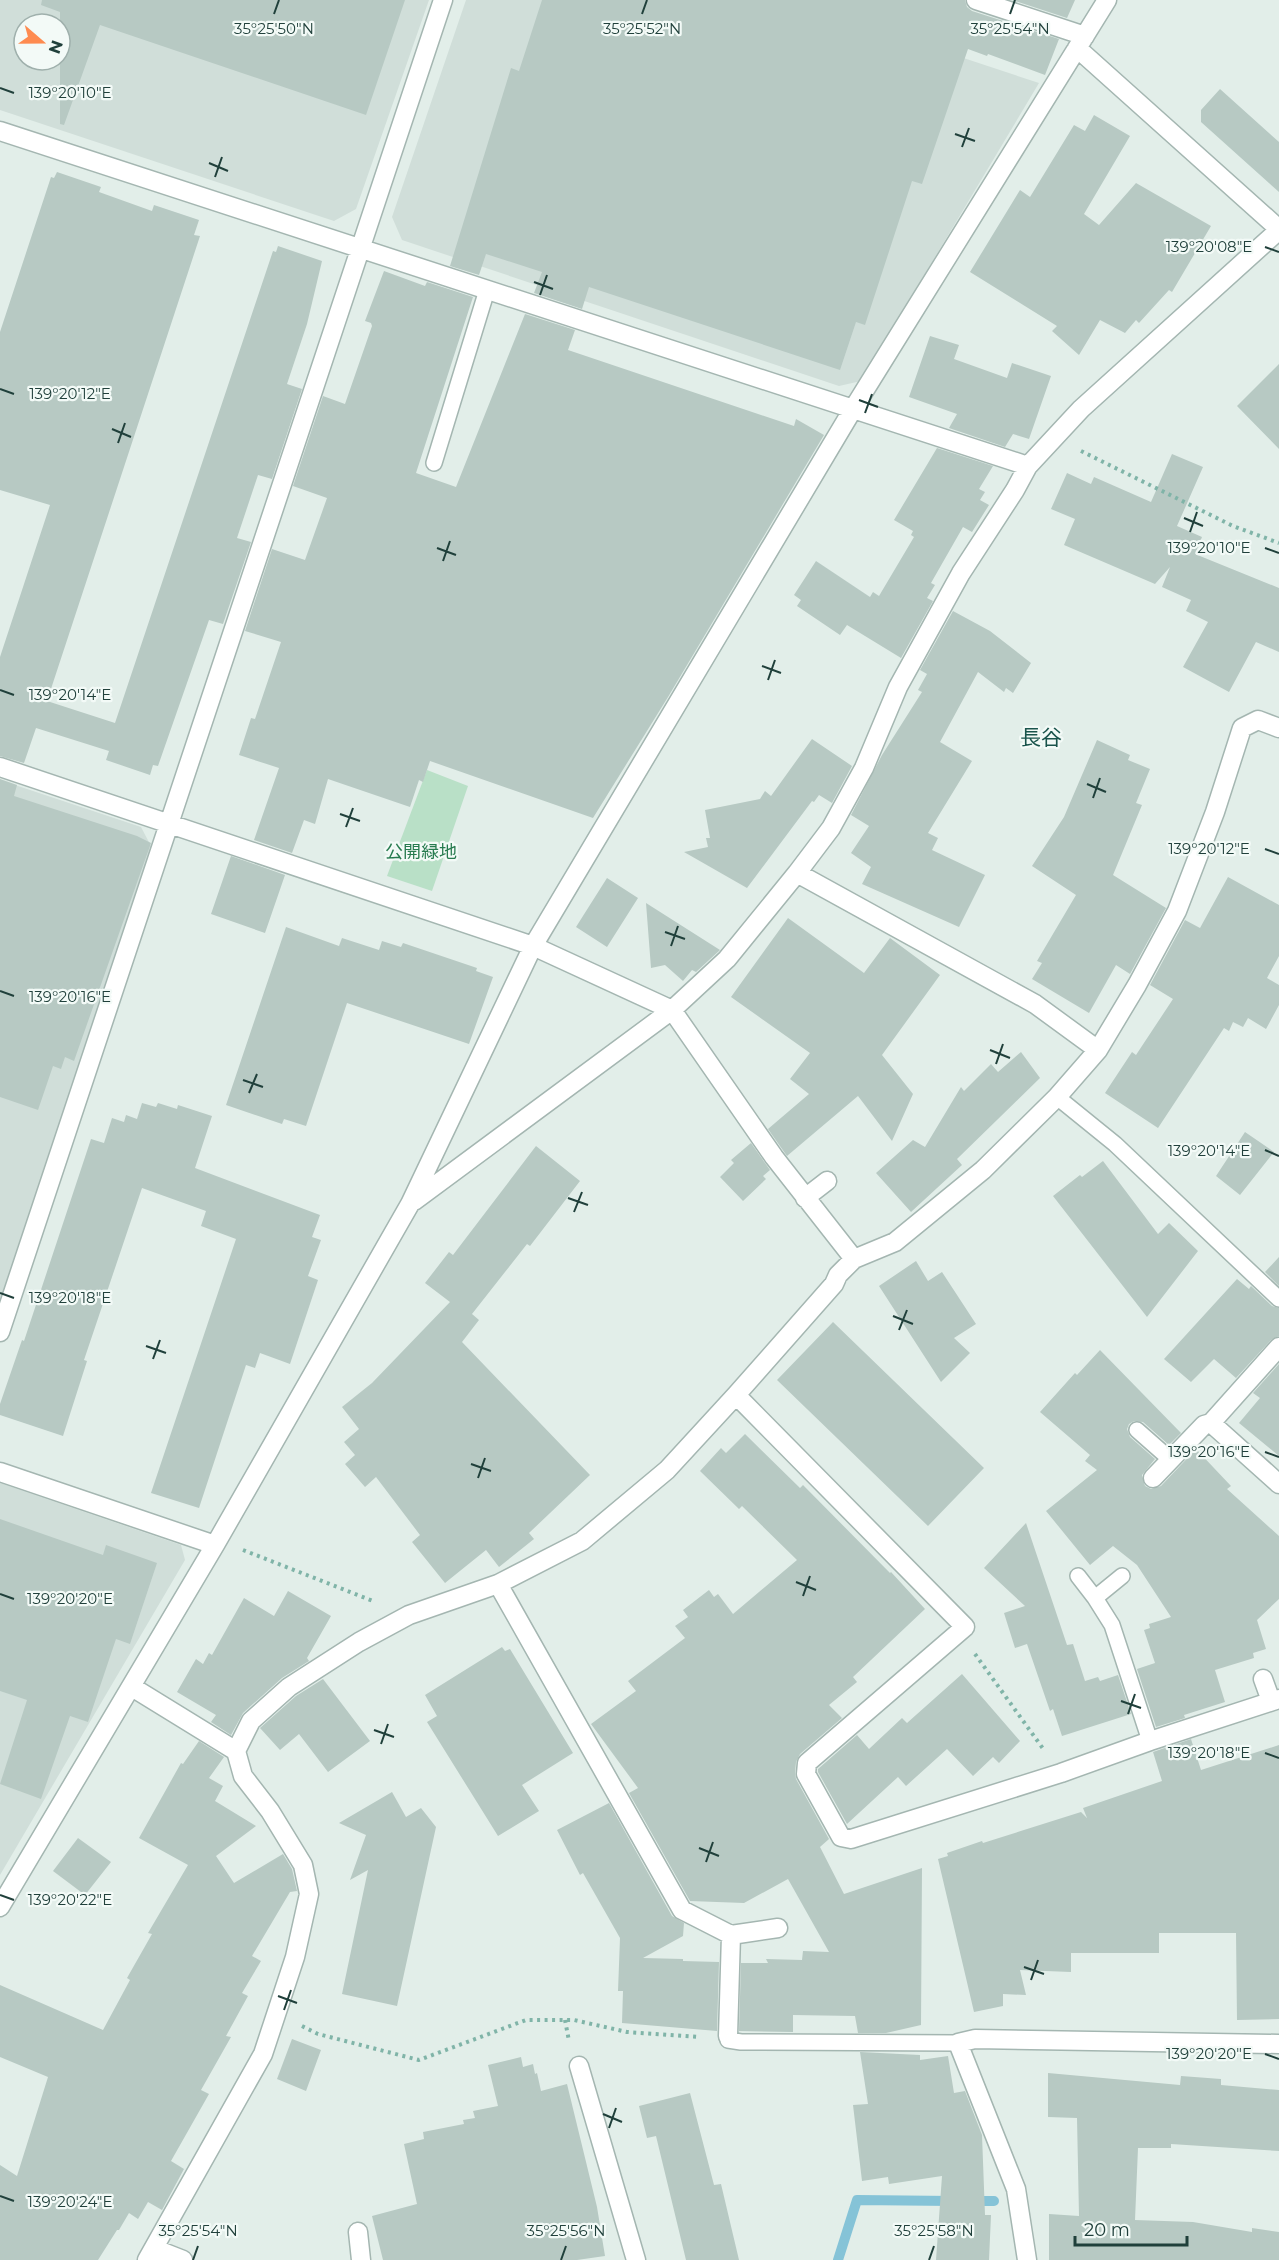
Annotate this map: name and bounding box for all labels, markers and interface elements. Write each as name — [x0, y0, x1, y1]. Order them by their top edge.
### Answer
north arrow — [12, 12, 72, 72]
text: 35°25'50"N — [234, 19, 314, 38]
text: 35°25'52"N — [603, 19, 681, 38]
text: 35°25'54"N — [970, 19, 1050, 38]
text: N — [44, 38, 67, 56]
text: 139°20'10"E — [28, 83, 112, 102]
text: 139°20'08"E — [1166, 237, 1252, 256]
text: 139°20'12"E — [29, 384, 111, 403]
text: 139°20'10"E — [1167, 538, 1251, 557]
text: 139°20'14"E — [29, 685, 111, 704]
district label: 長谷 — [1020, 725, 1062, 750]
text: 139°20'12"E — [1168, 839, 1250, 858]
park label: 公開緑地 — [385, 841, 457, 863]
text: 139°20'16"E — [29, 987, 111, 1006]
text: 139°20'14"E — [1168, 1141, 1250, 1160]
text: 139°20'18"E — [29, 1288, 111, 1307]
text: 139°20'16"E — [1168, 1442, 1250, 1461]
text: 139°20'20"E — [27, 1589, 113, 1608]
text: 139°20'18"E — [1168, 1743, 1250, 1762]
text: 139°20'22"E — [28, 1890, 112, 1909]
text: 139°20'20"E — [1166, 2044, 1252, 2063]
text: 139°20'24"E — [28, 2192, 113, 2211]
scale bar — [1075, 2209, 1188, 2247]
text: 20 m — [1084, 2219, 1130, 2241]
text: 35°25'54"N — [158, 2221, 238, 2240]
text: 35°25'56"N — [527, 2221, 605, 2240]
text: 35°25'58"N — [894, 2221, 974, 2240]

